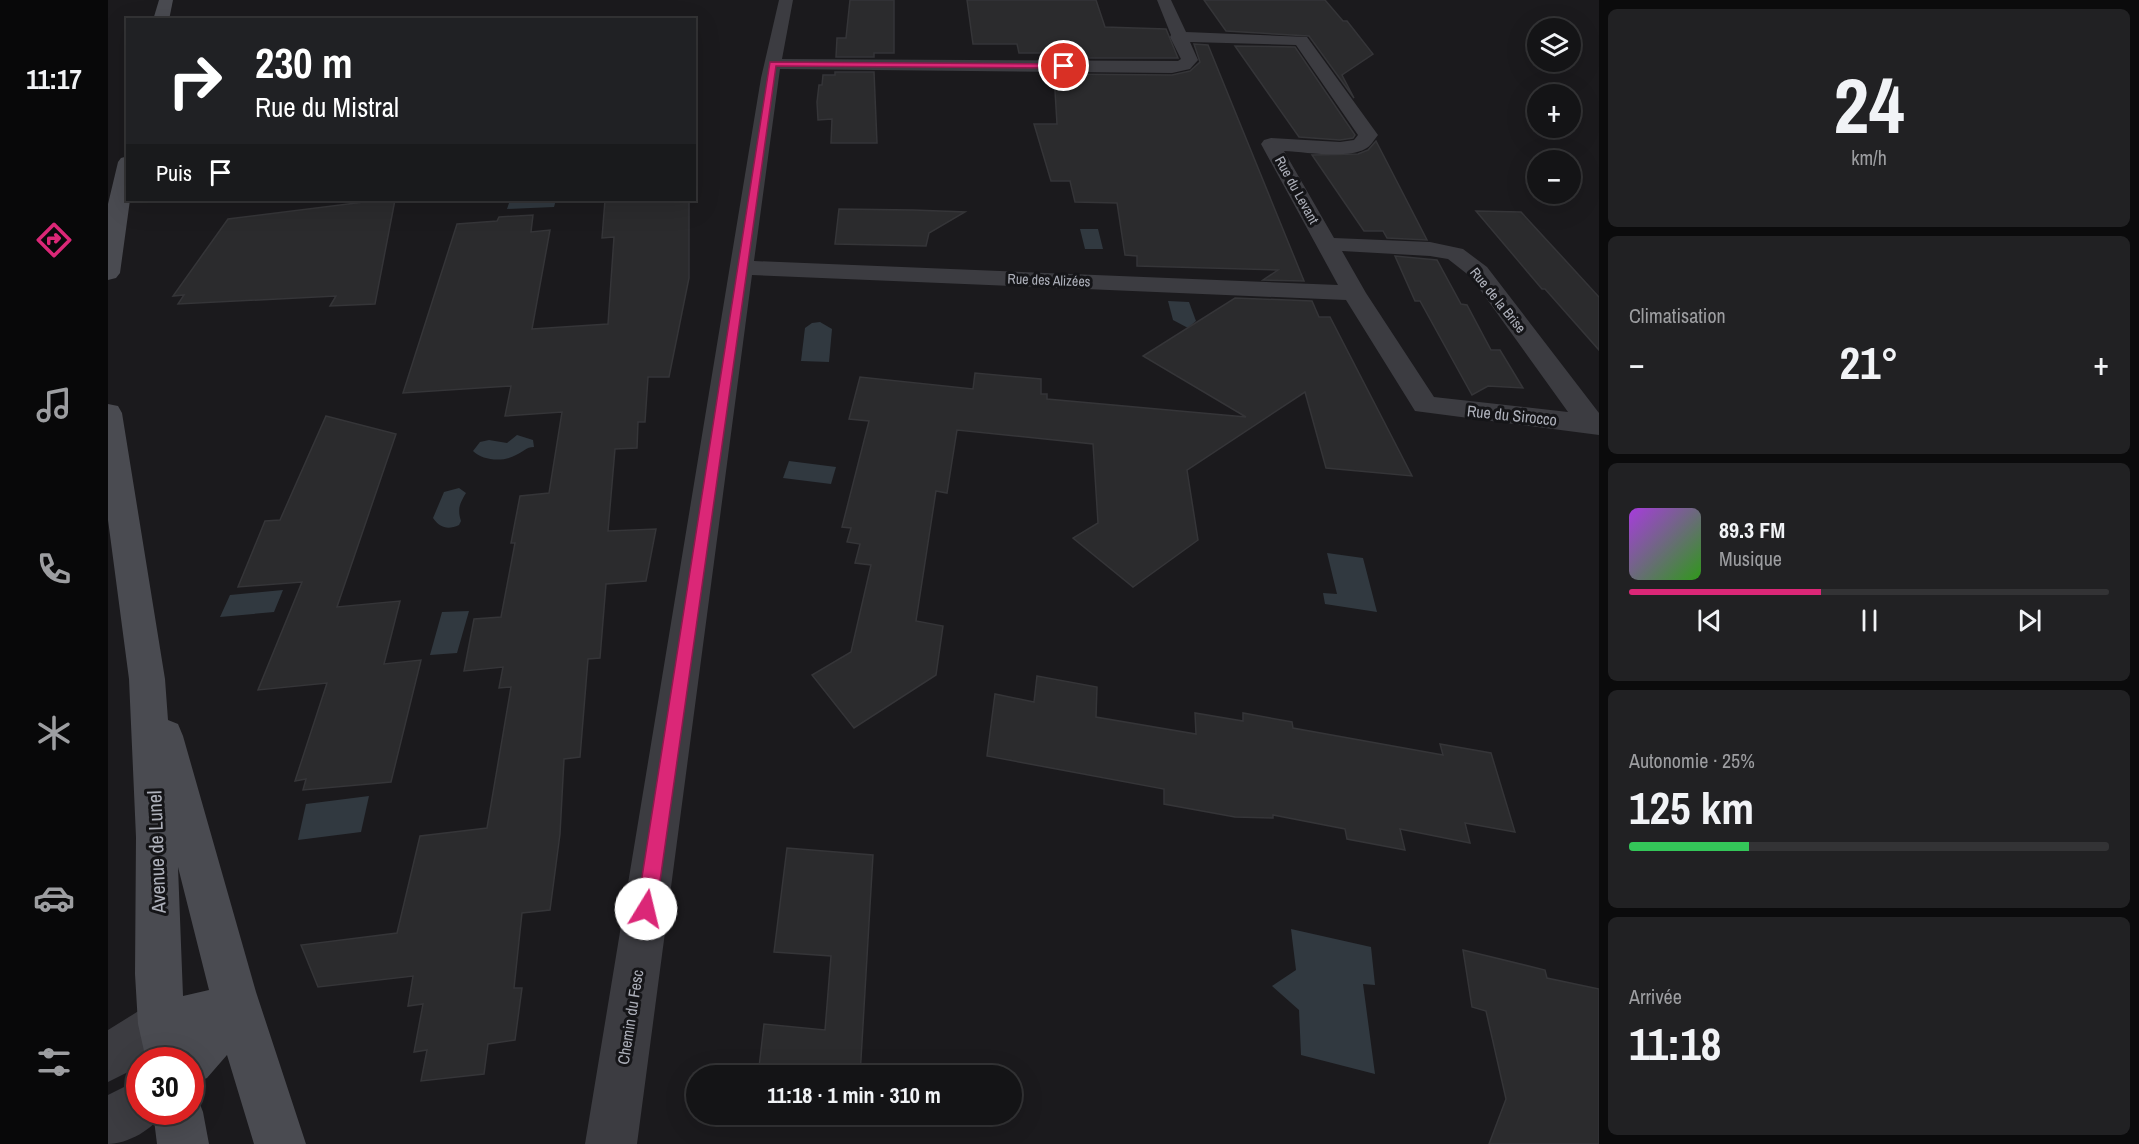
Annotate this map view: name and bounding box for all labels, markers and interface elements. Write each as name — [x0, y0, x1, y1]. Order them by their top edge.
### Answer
map controls — [1527, 18, 1581, 204]
button: layers — [1527, 18, 1581, 72]
text: 230 m — [255, 35, 353, 91]
pin — [1038, 40, 1089, 91]
icon: right — [156, 42, 234, 120]
icon: arrive — [1047, 49, 1080, 82]
text: 24 — [1833, 52, 1905, 157]
text: 11:17 — [26, 61, 82, 97]
button: + — [1527, 84, 1581, 138]
text: Rue du Mistral — [255, 89, 399, 125]
text: km/h — [1851, 144, 1887, 171]
button: − — [1527, 150, 1581, 204]
street label: Rue du Levant — [1271, 153, 1323, 227]
icon: arrive — [204, 156, 237, 189]
text: Puis — [156, 158, 192, 188]
icon: directions — [33, 219, 75, 261]
street label: Rue de la Brise — [1466, 264, 1530, 336]
street label: Rue des Alizées — [1007, 270, 1091, 290]
text: Climatisation — [1629, 302, 1726, 329]
text: 21° — [1839, 332, 1899, 393]
text: − — [1629, 341, 1645, 385]
text: + — [2093, 341, 2109, 385]
icon: music — [33, 384, 75, 426]
street label: Rue du Sirocco — [1466, 399, 1558, 431]
text: 89.3 FM — [1719, 515, 1785, 545]
text: Musique — [1719, 545, 1782, 572]
icon: phone — [33, 548, 75, 590]
icon: previous — [1693, 604, 1726, 637]
icon: pause — [1853, 604, 1886, 637]
icon: next — [2013, 604, 2046, 637]
icon: climate — [33, 712, 75, 754]
text: Autonomie · 25% — [1629, 747, 1755, 774]
text: 125 km — [1629, 777, 1754, 838]
street label: Avenue de Lunel — [140, 790, 172, 915]
icon: car — [33, 877, 75, 919]
position arrow — [614, 877, 678, 941]
street label: Chemin du Fesc — [612, 968, 648, 1066]
text: Arrivée — [1629, 983, 1682, 1010]
text: 11:18 — [1629, 1013, 1721, 1074]
icon: filters — [33, 1041, 75, 1083]
speed limit sign: 30 — [126, 1047, 204, 1125]
text: 11:18 · 1 min · 310 m — [767, 1080, 941, 1110]

